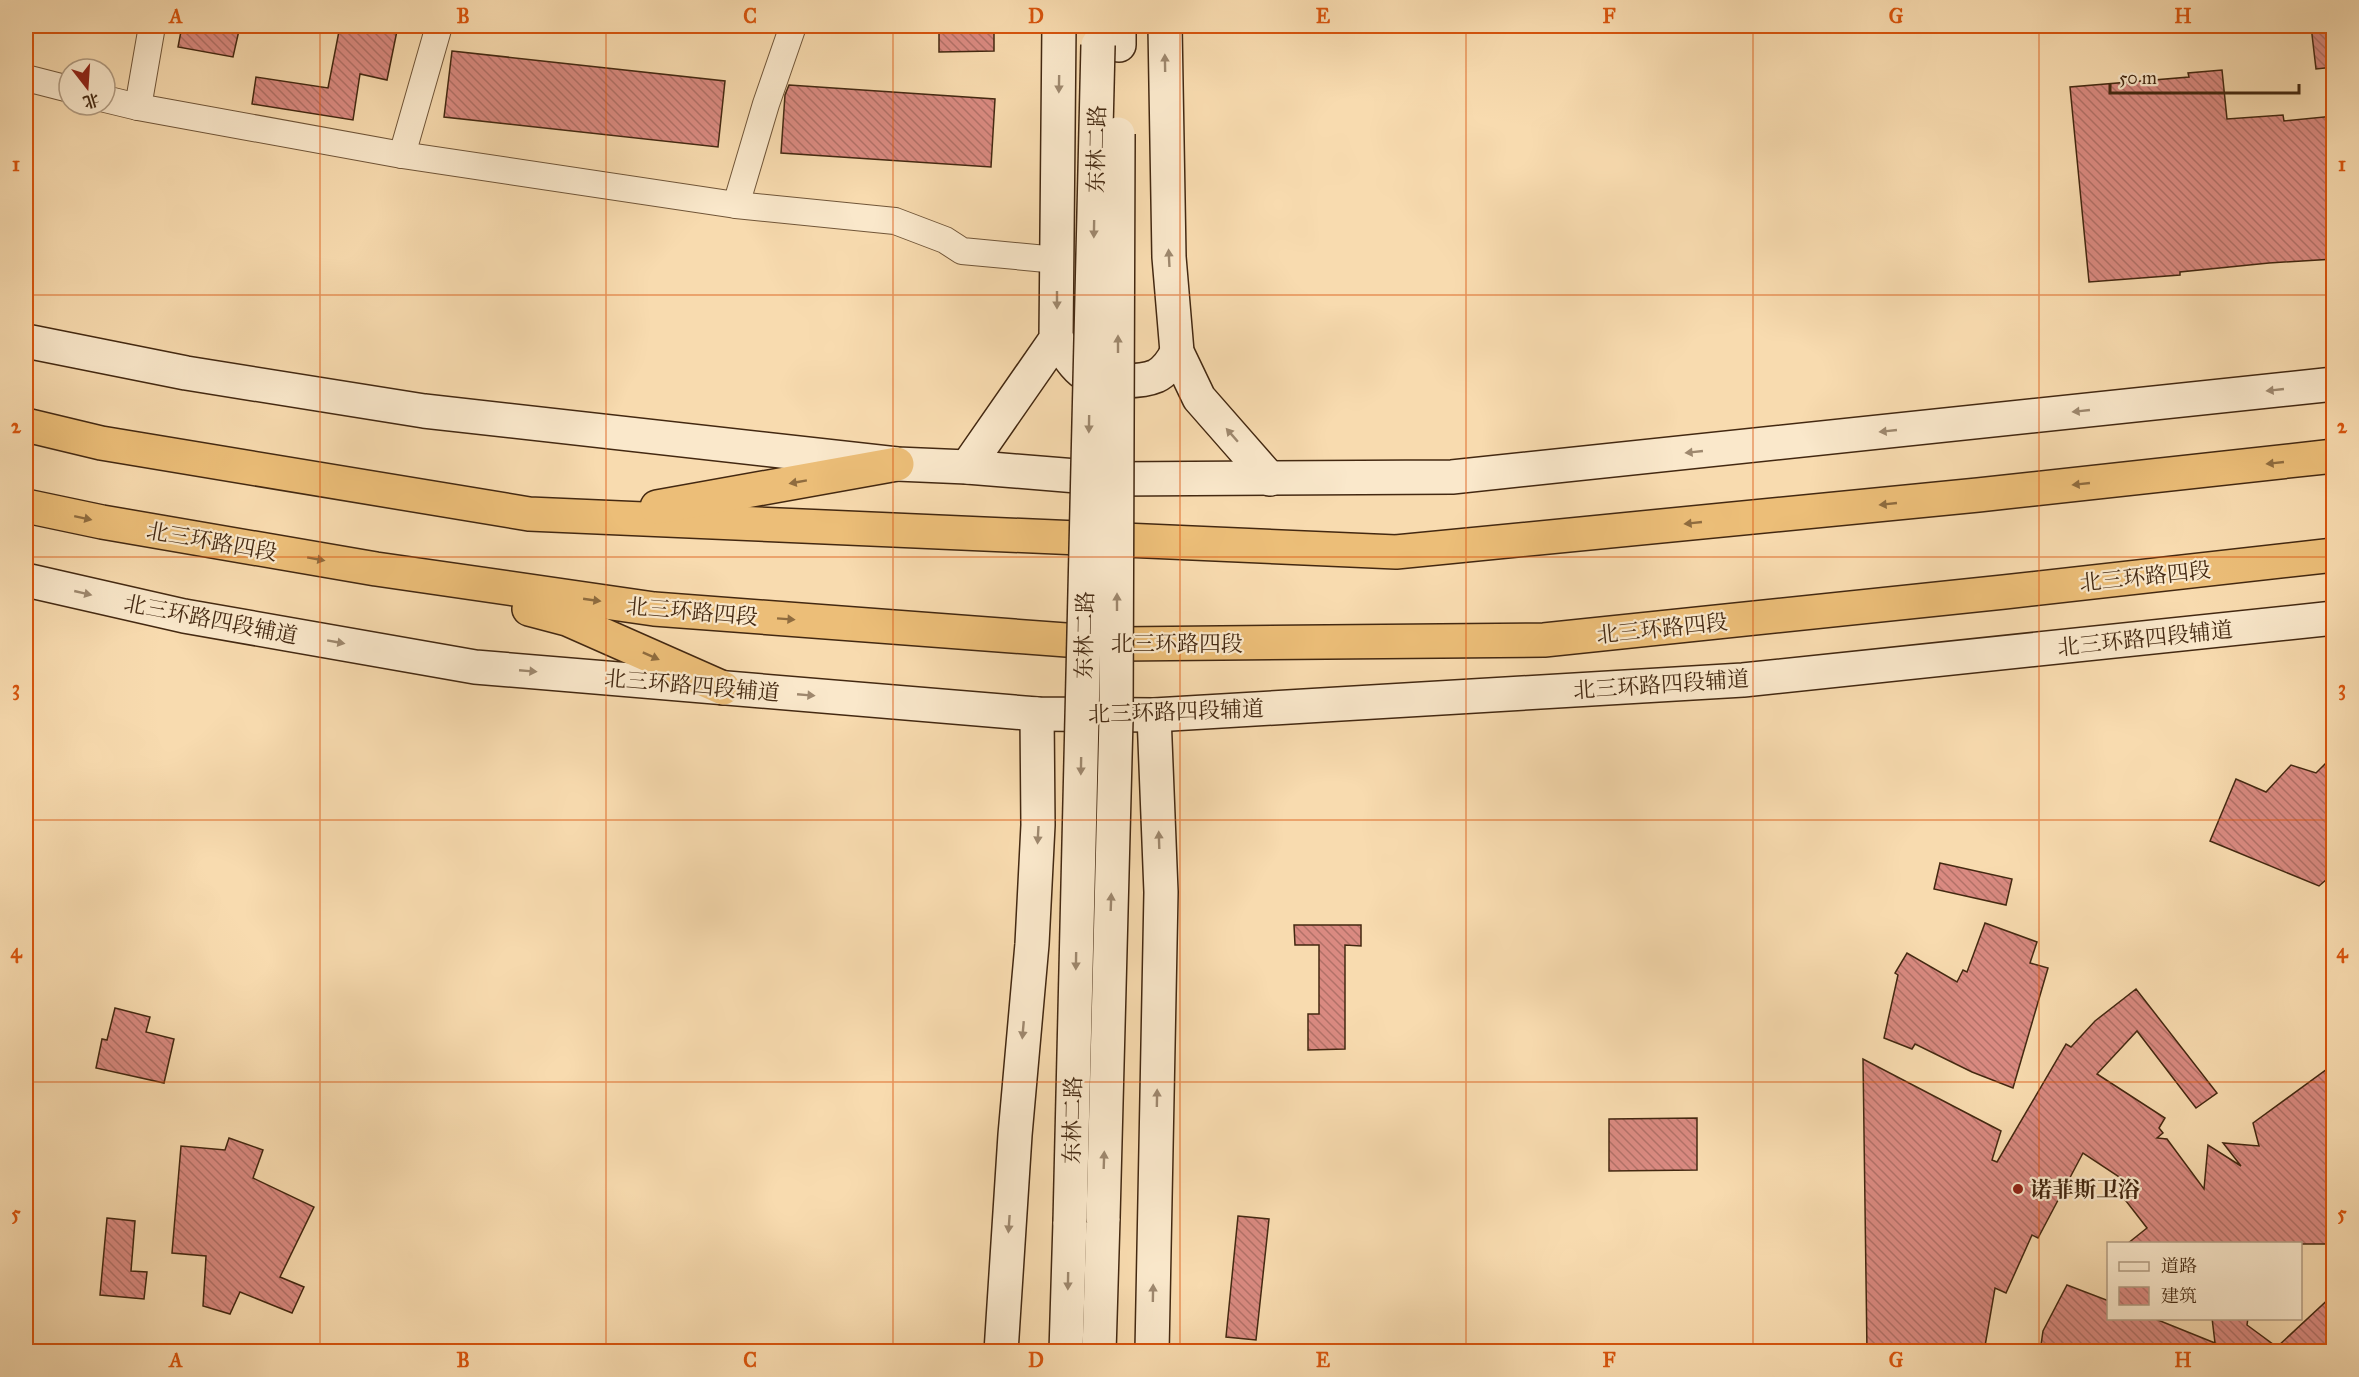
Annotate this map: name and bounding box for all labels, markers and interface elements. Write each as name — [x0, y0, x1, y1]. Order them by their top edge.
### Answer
text: A — [167, 4, 183, 28]
text: B — [456, 4, 470, 28]
text: C — [743, 4, 757, 28]
text: D — [1028, 4, 1044, 28]
text: E — [1316, 4, 1331, 28]
text: F — [1602, 4, 1616, 28]
text: G — [1889, 4, 1904, 28]
text: H — [2174, 4, 2192, 28]
one-way arrow — [1161, 53, 1170, 72]
north arrow — [57, 57, 117, 117]
scale bar — [2110, 57, 2299, 95]
text: 50 m — [2119, 67, 2157, 89]
one-way arrow — [1054, 74, 1064, 93]
text: 北 — [81, 89, 102, 112]
street label: 东林二路 — [1082, 105, 1111, 193]
text: 1 — [12, 152, 20, 176]
text: 1 — [2338, 152, 2346, 176]
one-way arrow — [1089, 220, 1099, 239]
one-way arrow — [1164, 248, 1174, 267]
one-way arrow — [1052, 290, 1062, 309]
one-way arrow — [1113, 335, 1123, 354]
one-way arrow — [2266, 385, 2285, 395]
one-way arrow — [2072, 406, 2091, 416]
text: 2 — [11, 414, 22, 438]
text: 2 — [2337, 414, 2348, 438]
one-way arrow — [1084, 415, 1094, 434]
one-way arrow — [1878, 426, 1897, 436]
one-way arrow — [1226, 428, 1239, 443]
one-way arrow — [1684, 447, 1703, 457]
one-way arrow — [2266, 458, 2285, 467]
one-way arrow — [789, 477, 808, 486]
one-way arrow — [2072, 479, 2091, 489]
one-way arrow — [1878, 499, 1897, 509]
one-way arrow — [73, 514, 92, 523]
street label: 北三环路四段 — [145, 517, 279, 566]
one-way arrow — [1684, 518, 1703, 528]
one-way arrow — [307, 555, 326, 564]
street label: 北三环路四段 — [2078, 556, 2212, 597]
one-way arrow — [73, 588, 92, 598]
street label: 北三环路四段辅道 — [122, 589, 300, 650]
street label: 东林二路 — [1070, 591, 1099, 679]
street label: 北三环路四段 — [625, 592, 759, 631]
one-way arrow — [1112, 593, 1122, 612]
one-way arrow — [583, 596, 602, 605]
street label: 北三环路四段 — [1595, 608, 1729, 649]
one-way arrow — [777, 614, 796, 624]
street label: 北三环路四段辅道 — [2056, 616, 2234, 661]
street label: 北三环路四段 — [1111, 630, 1243, 657]
one-way arrow — [326, 638, 345, 647]
one-way arrow — [643, 651, 661, 661]
street label: 北三环路四段辅道 — [603, 664, 781, 707]
street label: 北三环路四段辅道 — [1572, 665, 1750, 704]
one-way arrow — [519, 666, 538, 676]
text: 3 — [12, 676, 20, 701]
text: 3 — [2338, 676, 2346, 701]
one-way arrow — [797, 690, 816, 699]
street label: 北三环路四段辅道 — [1088, 695, 1264, 728]
one-way arrow — [1076, 756, 1086, 775]
one-way arrow — [1033, 826, 1042, 845]
one-way arrow — [1154, 831, 1163, 850]
one-way arrow — [1107, 893, 1116, 912]
text: 4 — [10, 939, 22, 964]
text: 4 — [2336, 939, 2348, 964]
one-way arrow — [1071, 951, 1081, 970]
one-way arrow — [1019, 1020, 1028, 1039]
street label: 东林二路 — [1058, 1076, 1087, 1164]
one-way arrow — [1152, 1089, 1162, 1108]
one-way arrow — [1100, 1150, 1109, 1169]
place label: 诺菲斯卫浴 — [2030, 1176, 2140, 1203]
marker: 诺菲斯卫浴 — [2011, 1182, 2025, 1196]
text: 5 — [11, 1201, 21, 1225]
text: 5 — [2337, 1201, 2347, 1225]
one-way arrow — [1005, 1215, 1014, 1234]
legend — [2107, 1242, 2302, 1320]
text: 道路 — [2161, 1255, 2197, 1277]
one-way arrow — [1064, 1271, 1073, 1290]
one-way arrow — [1148, 1284, 1158, 1303]
text: 建筑 — [2161, 1285, 2197, 1307]
text: A — [167, 1348, 183, 1372]
text: B — [456, 1348, 470, 1372]
text: C — [743, 1348, 757, 1372]
text: D — [1028, 1348, 1044, 1372]
text: E — [1316, 1348, 1331, 1372]
text: F — [1602, 1348, 1616, 1372]
text: G — [1889, 1348, 1904, 1372]
text: H — [2174, 1348, 2192, 1372]

